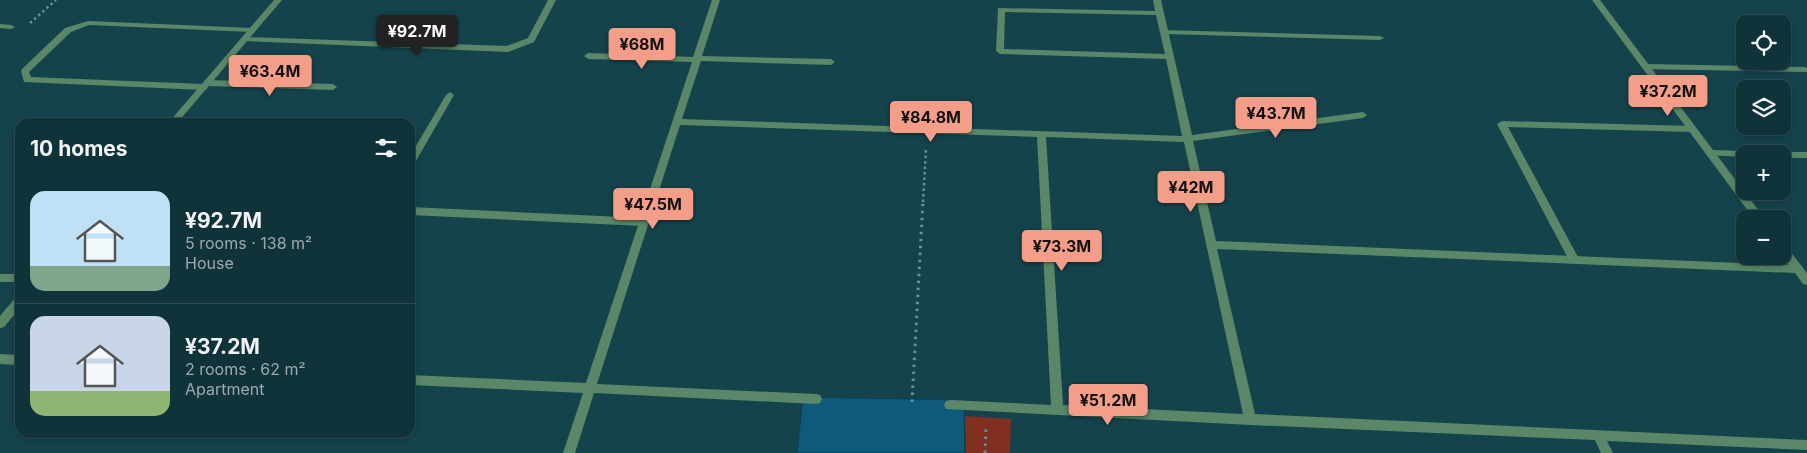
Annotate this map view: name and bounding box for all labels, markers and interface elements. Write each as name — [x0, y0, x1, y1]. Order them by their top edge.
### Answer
pin: ¥92.7M — [376, 15, 458, 57]
map controls — [1736, 15, 1791, 265]
button: locate — [1736, 15, 1791, 70]
text: ¥92.7M — [388, 21, 446, 41]
pin: ¥68M — [612, 28, 672, 70]
text: ¥68M — [620, 34, 664, 54]
pin: ¥63.4M — [229, 54, 311, 97]
text: ¥63.4M — [240, 61, 300, 81]
pin: ¥37.2M — [1627, 74, 1709, 117]
button: layers — [1736, 80, 1791, 135]
text: ¥37.2M — [1639, 81, 1697, 101]
pin: ¥43.7M — [1235, 96, 1317, 139]
pin: ¥84.8M — [890, 100, 972, 143]
text: ¥43.7M — [1246, 103, 1306, 123]
text: ¥84.8M — [901, 107, 961, 127]
icon: filters — [372, 134, 400, 162]
text: 10 homes — [30, 136, 128, 161]
button: + — [1736, 145, 1791, 200]
pin: ¥42M — [1161, 170, 1221, 213]
text: ¥42M — [1169, 177, 1213, 197]
pin: ¥47.5M — [612, 188, 694, 230]
text: ¥47.5M — [624, 194, 682, 214]
text: ¥92.7M — [185, 208, 262, 233]
button: − — [1736, 210, 1791, 265]
icon: home — [70, 211, 130, 271]
pin: ¥73.3M — [1021, 230, 1103, 272]
text: 5 rooms · 138 m² — [185, 233, 312, 253]
text: ¥73.3M — [1033, 236, 1091, 256]
text: House — [185, 253, 234, 273]
text: ¥37.2M — [185, 334, 260, 359]
icon: home — [70, 336, 130, 396]
text: 2 rooms · 62 m² — [185, 359, 306, 379]
text: Apartment — [185, 379, 265, 399]
pin: ¥51.2M — [1067, 384, 1149, 426]
text: ¥51.2M — [1080, 390, 1136, 410]

